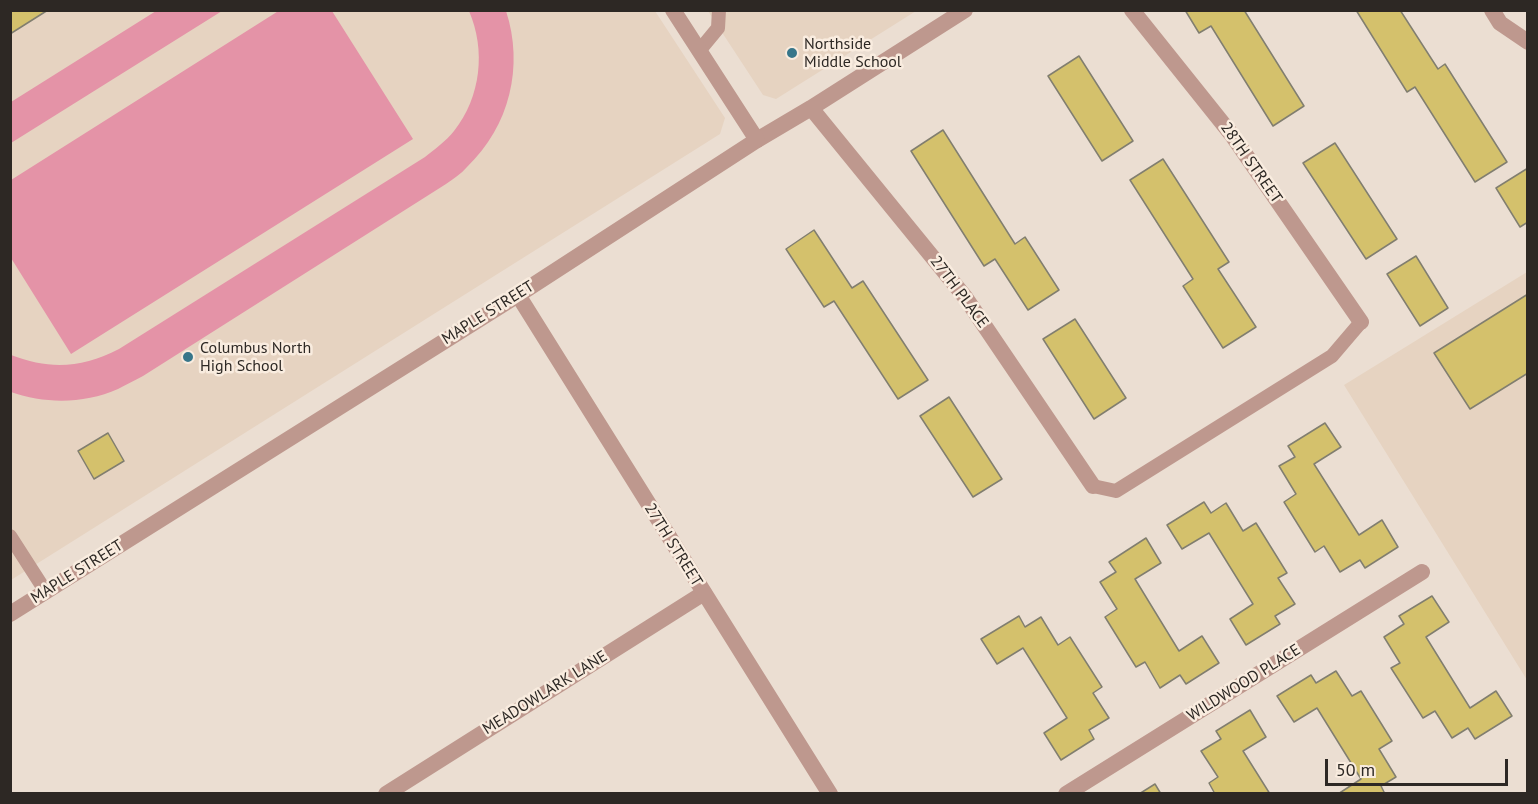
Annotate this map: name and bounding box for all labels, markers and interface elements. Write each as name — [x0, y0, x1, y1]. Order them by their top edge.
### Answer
place label: Northside Middle School — [804, 34, 902, 72]
marker: Northside Middle School — [785, 46, 799, 60]
street label: 28TH STREET — [1216, 119, 1286, 207]
street label: 27TH PLACE — [926, 252, 992, 332]
street label: MAPLE STREET — [438, 277, 538, 349]
place label: Columbus North High School — [200, 338, 311, 376]
marker: Columbus North High School — [181, 350, 195, 364]
street label: 27TH STREET — [640, 500, 706, 590]
street label: MAPLE STREET — [27, 536, 127, 608]
street label: WILDWOOD PLACE — [1184, 640, 1304, 726]
street label: MEADOWLARK LANE — [479, 647, 611, 739]
scale bar — [1328, 747, 1511, 785]
text: 50 m — [1336, 758, 1375, 781]

